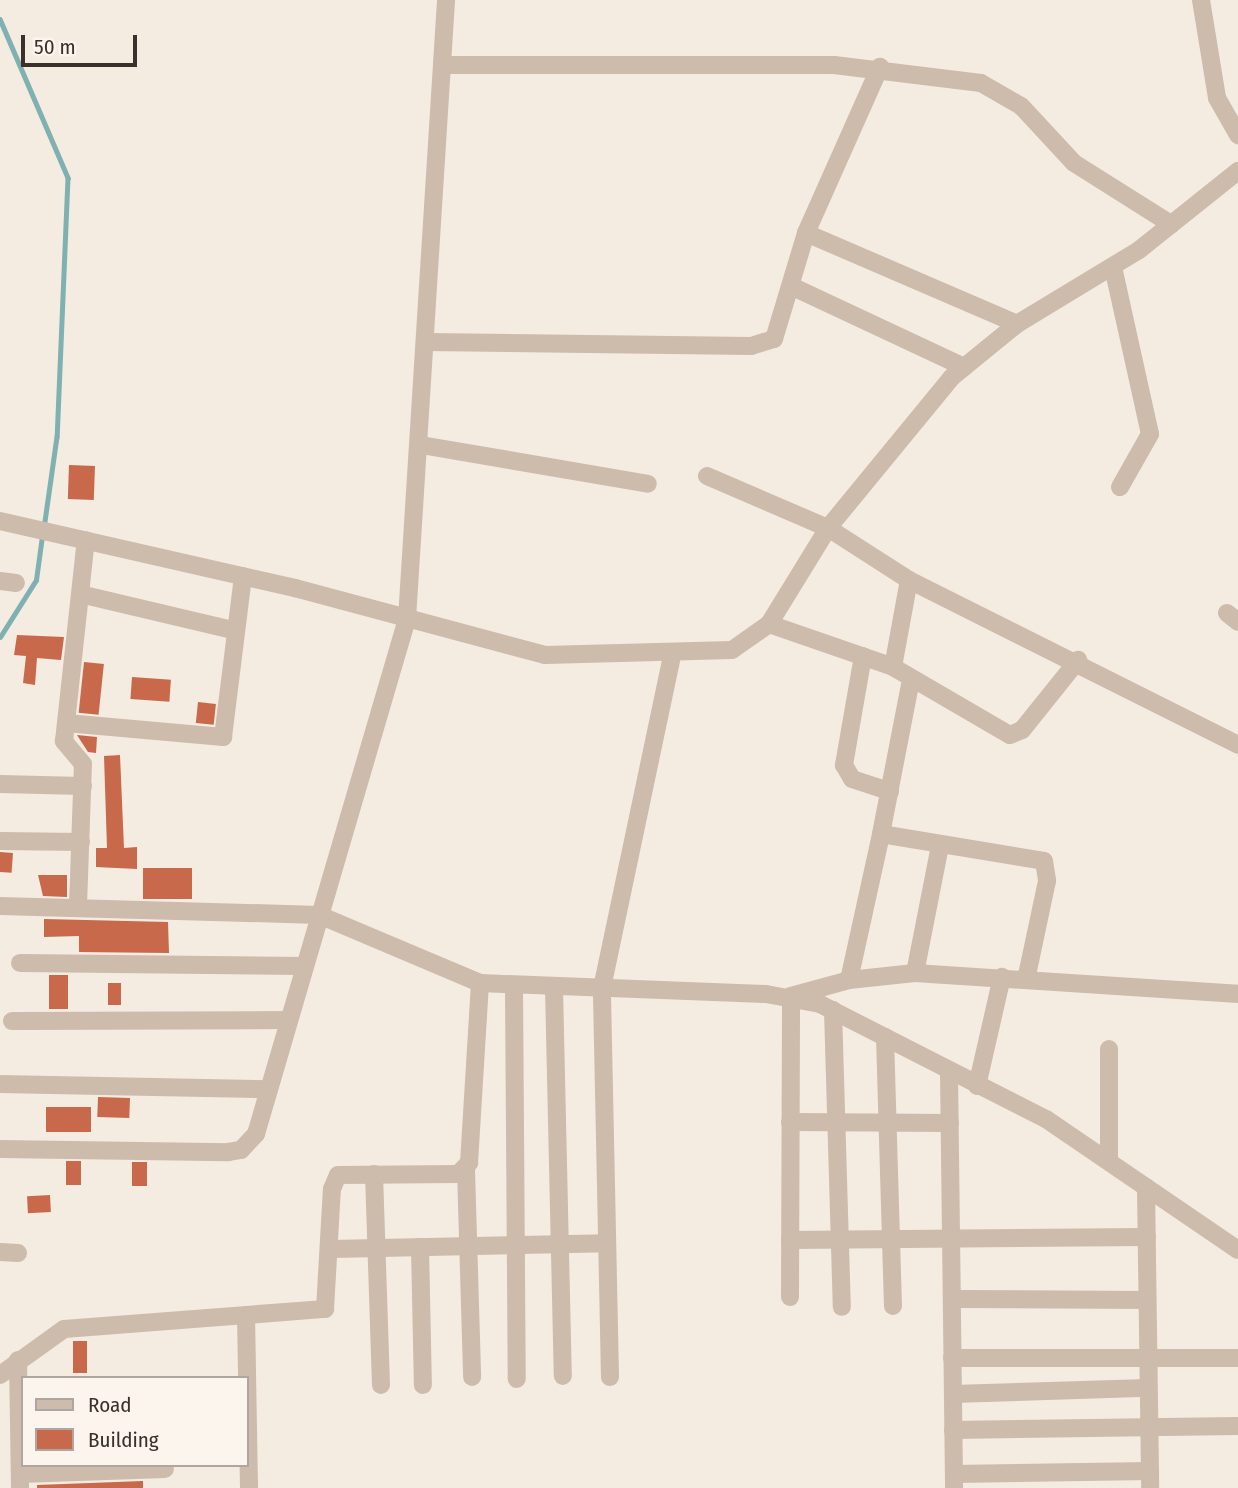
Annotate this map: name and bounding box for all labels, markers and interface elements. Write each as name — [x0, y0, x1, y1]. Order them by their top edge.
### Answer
scale bar — [24, 21, 140, 65]
text: 50 m — [34, 34, 76, 60]
legend — [21, 1376, 248, 1467]
text: Road — [88, 1392, 132, 1418]
text: Building — [88, 1427, 159, 1453]

